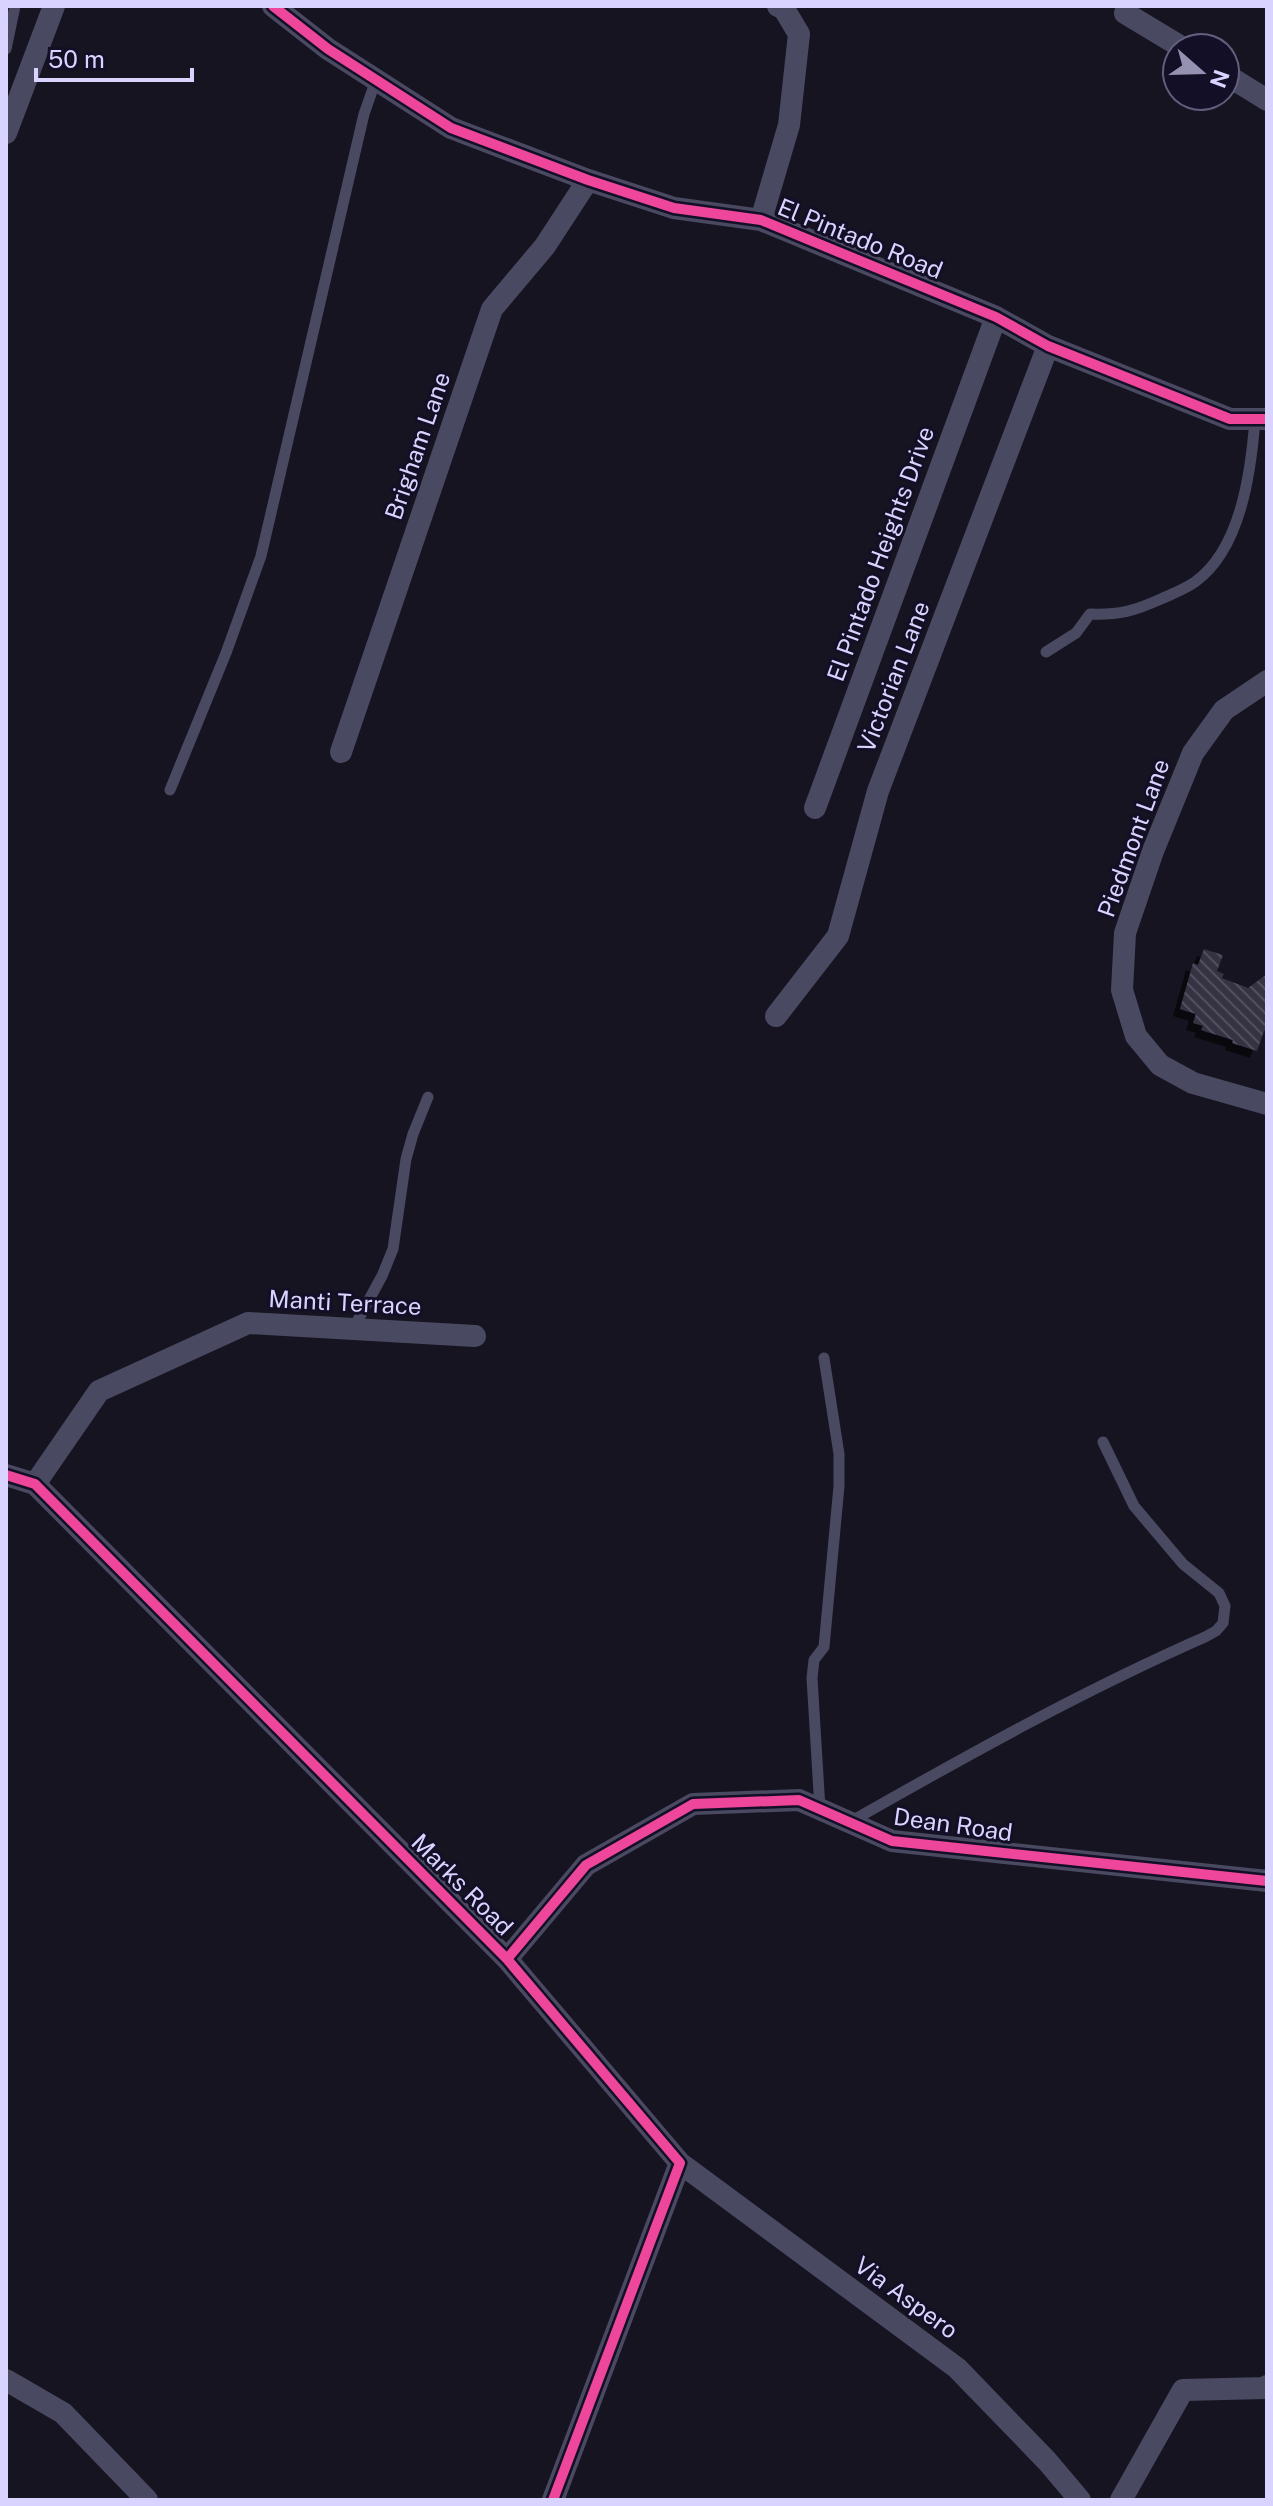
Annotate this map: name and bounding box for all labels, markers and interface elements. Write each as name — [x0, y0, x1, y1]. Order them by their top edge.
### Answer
scale bar — [36, 32, 192, 82]
north arrow — [1161, 32, 1241, 112]
text: 50 m — [48, 45, 105, 73]
text: N — [1205, 66, 1235, 91]
street label: El Pintado Road — [774, 192, 947, 284]
street label: Brigham Lane — [379, 368, 455, 523]
street label: El Pintado Heights Drive — [821, 422, 939, 685]
street label: Victorian Lane — [851, 597, 935, 756]
street label: Piedmont Lane — [1091, 755, 1175, 921]
street label: Manti Terrace — [268, 1284, 422, 1320]
street label: Dean Road — [892, 1802, 1014, 1846]
street label: Marks Road — [406, 1828, 519, 1941]
street label: Via Aspero — [850, 2250, 964, 2344]

